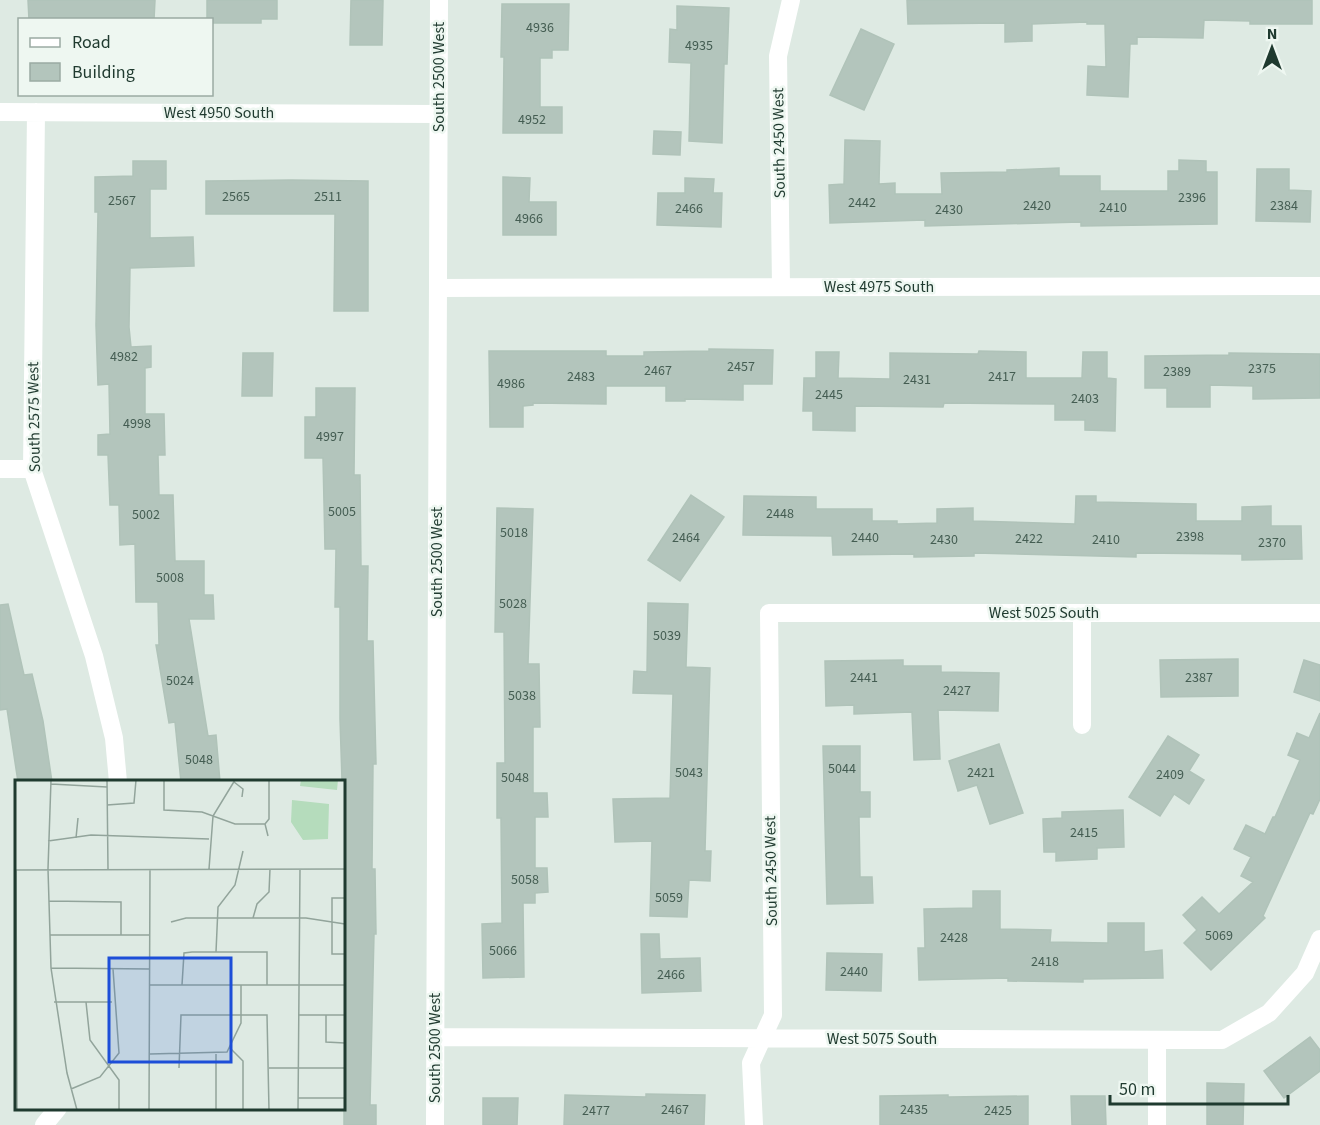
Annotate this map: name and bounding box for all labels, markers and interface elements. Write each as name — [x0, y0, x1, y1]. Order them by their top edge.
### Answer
legend — [18, 18, 213, 96]
house number: 4936 — [526, 18, 554, 38]
north arrow — [1242, 18, 1302, 78]
street label: South 2500 West — [428, 21, 450, 132]
text: N — [1267, 23, 1277, 45]
text: Road — [72, 30, 111, 55]
house number: 4935 — [685, 36, 713, 56]
text: Building — [72, 60, 135, 85]
street label: South 2450 West — [767, 87, 791, 198]
street label: West 4950 South — [164, 102, 274, 124]
house number: 4952 — [518, 110, 546, 130]
house number: 2565 — [222, 187, 250, 207]
house number: 2511 — [314, 187, 342, 207]
house number: 2396 — [1178, 188, 1206, 208]
house number: 2567 — [108, 191, 136, 211]
house number: 2442 — [848, 193, 876, 213]
house number: 2420 — [1023, 196, 1051, 216]
house number: 2384 — [1270, 196, 1298, 216]
house number: 2410 — [1099, 198, 1127, 218]
house number: 2466 — [675, 199, 703, 219]
house number: 2430 — [935, 200, 963, 220]
house number: 4966 — [515, 209, 543, 229]
street label: West 4975 South — [824, 276, 934, 298]
house number: 4982 — [110, 347, 138, 367]
house number: 2457 — [727, 357, 755, 377]
house number: 2375 — [1248, 359, 1276, 379]
street label: South 2575 West — [22, 361, 46, 472]
house number: 2467 — [644, 361, 672, 381]
house number: 2389 — [1163, 362, 1191, 382]
house number: 2483 — [567, 367, 595, 387]
house number: 2417 — [988, 367, 1016, 387]
house number: 2431 — [903, 370, 931, 390]
house number: 4986 — [497, 374, 525, 394]
house number: 2445 — [815, 385, 843, 405]
house number: 2403 — [1071, 389, 1099, 409]
house number: 4998 — [123, 414, 151, 434]
house number: 4997 — [316, 427, 344, 447]
house number: 5005 — [328, 502, 356, 522]
house number: 2448 — [766, 504, 794, 524]
house number: 5002 — [132, 505, 160, 525]
street label: South 2500 West — [426, 506, 448, 617]
house number: 5018 — [500, 523, 528, 543]
house number: 2398 — [1176, 527, 1204, 547]
house number: 2464 — [672, 528, 700, 548]
house number: 2440 — [851, 528, 879, 548]
house number: 2422 — [1015, 529, 1043, 549]
house number: 2430 — [930, 530, 958, 550]
house number: 2410 — [1092, 530, 1120, 550]
house number: 2370 — [1258, 533, 1286, 553]
house number: 5008 — [156, 568, 184, 588]
house number: 5028 — [499, 594, 527, 614]
street label: West 5025 South — [989, 602, 1099, 624]
house number: 5039 — [653, 626, 681, 646]
house number: 2441 — [850, 668, 878, 688]
house number: 2387 — [1185, 668, 1213, 688]
house number: 5024 — [166, 671, 194, 691]
house number: 2427 — [943, 681, 971, 701]
house number: 5038 — [508, 686, 536, 706]
house number: 5048 — [185, 750, 213, 770]
house number: 5044 — [828, 759, 856, 779]
house number: 5043 — [675, 763, 703, 783]
house number: 2421 — [967, 763, 995, 783]
house number: 2409 — [1156, 765, 1184, 785]
house number: 5048 — [501, 768, 529, 788]
inset map — [15, 780, 345, 1110]
street label: South 2450 West — [759, 815, 783, 926]
house number: 2415 — [1070, 823, 1098, 843]
house number: 5058 — [511, 870, 539, 890]
house number: 5059 — [655, 888, 683, 908]
house number: 5069 — [1205, 926, 1233, 946]
house number: 2428 — [940, 928, 968, 948]
house number: 5066 — [489, 941, 517, 961]
house number: 2418 — [1031, 952, 1059, 972]
house number: 2440 — [840, 962, 868, 982]
house number: 2466 — [657, 965, 685, 985]
street label: South 2500 West — [424, 992, 446, 1103]
street label: West 5075 South — [827, 1028, 937, 1050]
scale bar — [1110, 1068, 1288, 1106]
text: 50 m — [1119, 1077, 1155, 1102]
house number: 2467 — [661, 1100, 689, 1120]
house number: 2435 — [900, 1100, 928, 1120]
house number: 2477 — [582, 1101, 610, 1121]
house number: 2425 — [984, 1101, 1012, 1121]

